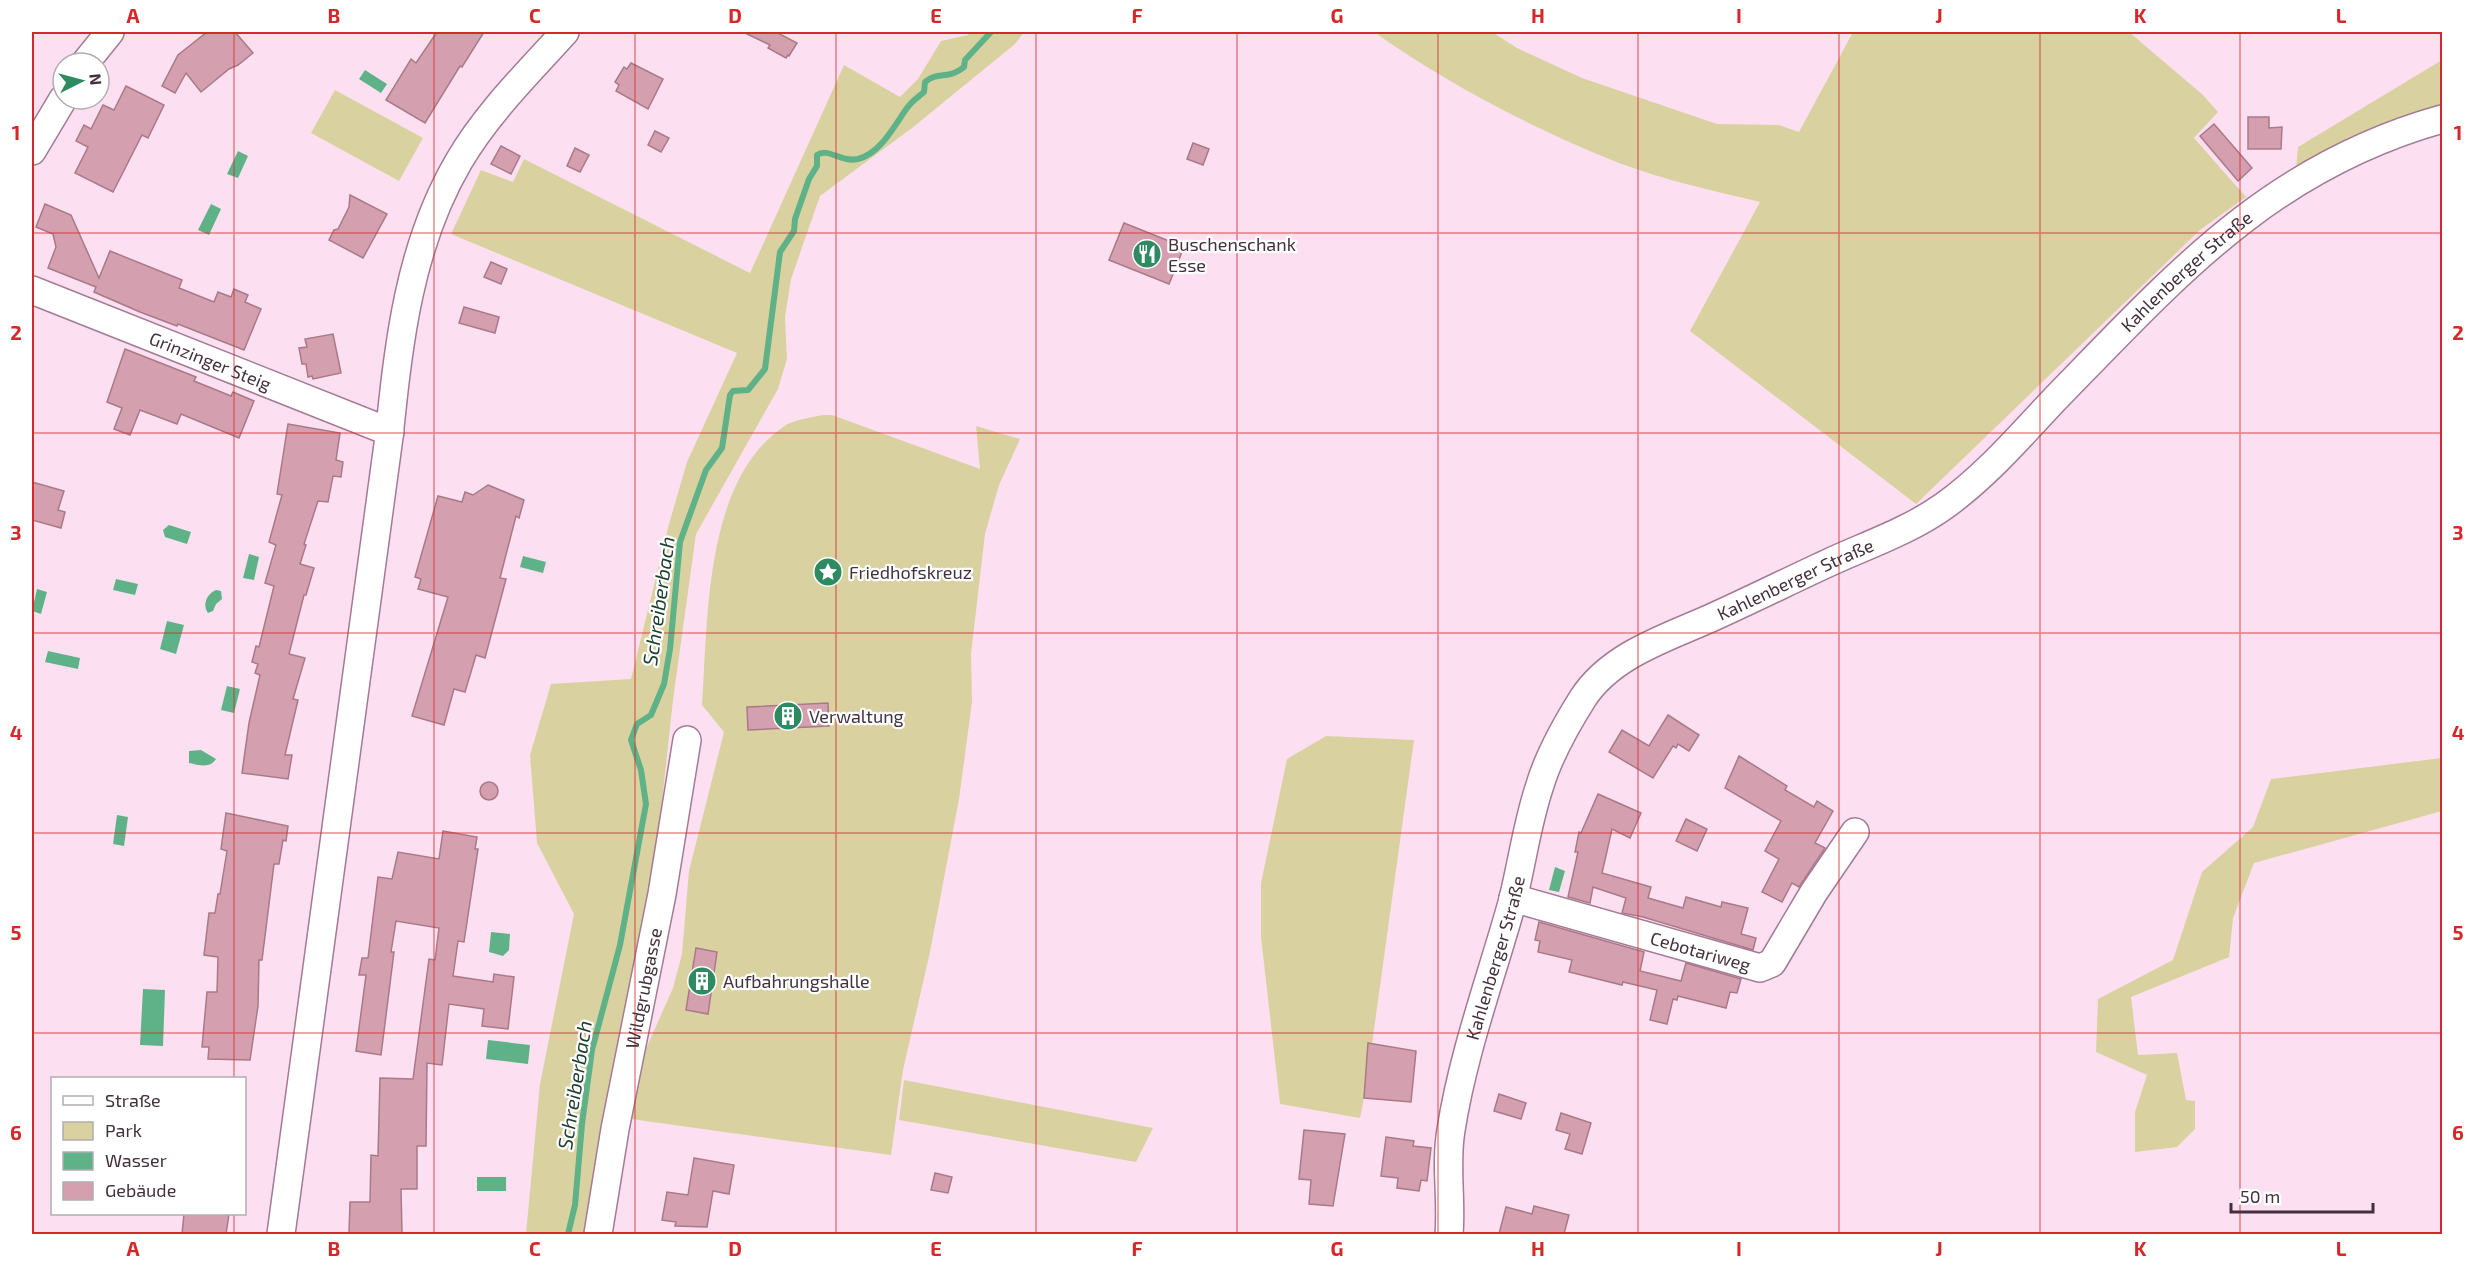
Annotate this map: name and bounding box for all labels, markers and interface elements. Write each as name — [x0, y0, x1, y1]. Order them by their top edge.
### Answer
text: A — [126, 3, 140, 27]
text: B — [328, 3, 340, 27]
text: C — [529, 3, 541, 27]
text: D — [728, 3, 742, 27]
text: E — [930, 3, 942, 27]
text: F — [1131, 3, 1143, 27]
text: G — [1331, 3, 1343, 27]
text: H — [1531, 3, 1545, 27]
text: I — [1736, 3, 1742, 27]
text: J — [1935, 3, 1943, 27]
text: K — [2134, 3, 2147, 27]
text: L — [2336, 3, 2347, 27]
north arrow — [51, 51, 111, 111]
text: N — [86, 73, 106, 86]
text: 1 — [12, 120, 20, 144]
text: 1 — [2454, 120, 2462, 144]
street label: Kahlenberger Straße — [2116, 206, 2256, 336]
place label: Buschenschank Esse — [1168, 233, 1296, 276]
restaurant icon: Buschenschank Esse — [1131, 238, 1163, 270]
text: 2 — [10, 320, 22, 344]
text: 2 — [2452, 320, 2464, 344]
street label: Grinzinger Steig — [146, 327, 275, 395]
text: 3 — [10, 520, 22, 544]
text: 3 — [2452, 520, 2464, 544]
street label: Kahlenberger Straße — [1714, 534, 1877, 625]
water label: Schreiberbach — [637, 535, 679, 667]
place icon: Friedhofskreuz — [812, 556, 844, 588]
place label: Friedhofskreuz — [849, 561, 972, 583]
building icon: Verwaltung — [772, 700, 804, 732]
place label: Verwaltung — [809, 705, 904, 727]
text: 4 — [10, 720, 23, 744]
text: 4 — [2452, 720, 2465, 744]
street label: Kahlenberger Straße — [1461, 874, 1529, 1042]
text: 5 — [10, 920, 22, 944]
text: 5 — [2452, 920, 2464, 944]
street label: Wildgrubgasse — [620, 926, 666, 1051]
street label: Cebotariweg — [1648, 926, 1753, 976]
building icon: Aufbahrungshalle — [686, 965, 718, 997]
place label: Aufbahrungshalle — [723, 970, 870, 992]
water label: Schreiberbach — [552, 1019, 596, 1151]
legend — [51, 1077, 246, 1215]
text: Straße — [105, 1089, 161, 1111]
text: Park — [105, 1119, 142, 1141]
text: 6 — [10, 1120, 22, 1144]
text: 6 — [2452, 1120, 2464, 1144]
text: Wasser — [105, 1149, 167, 1171]
scale bar — [2231, 1176, 2374, 1214]
text: Gebäude — [105, 1179, 176, 1201]
text: 50 m — [2240, 1185, 2280, 1207]
text: A — [126, 1236, 140, 1260]
text: B — [328, 1236, 340, 1260]
text: C — [529, 1236, 541, 1260]
text: D — [728, 1236, 742, 1260]
text: E — [930, 1236, 942, 1260]
text: F — [1131, 1236, 1143, 1260]
text: G — [1331, 1236, 1343, 1260]
text: H — [1531, 1236, 1545, 1260]
text: I — [1736, 1236, 1742, 1260]
text: J — [1935, 1236, 1943, 1260]
text: K — [2134, 1236, 2147, 1260]
text: L — [2336, 1236, 2347, 1260]

